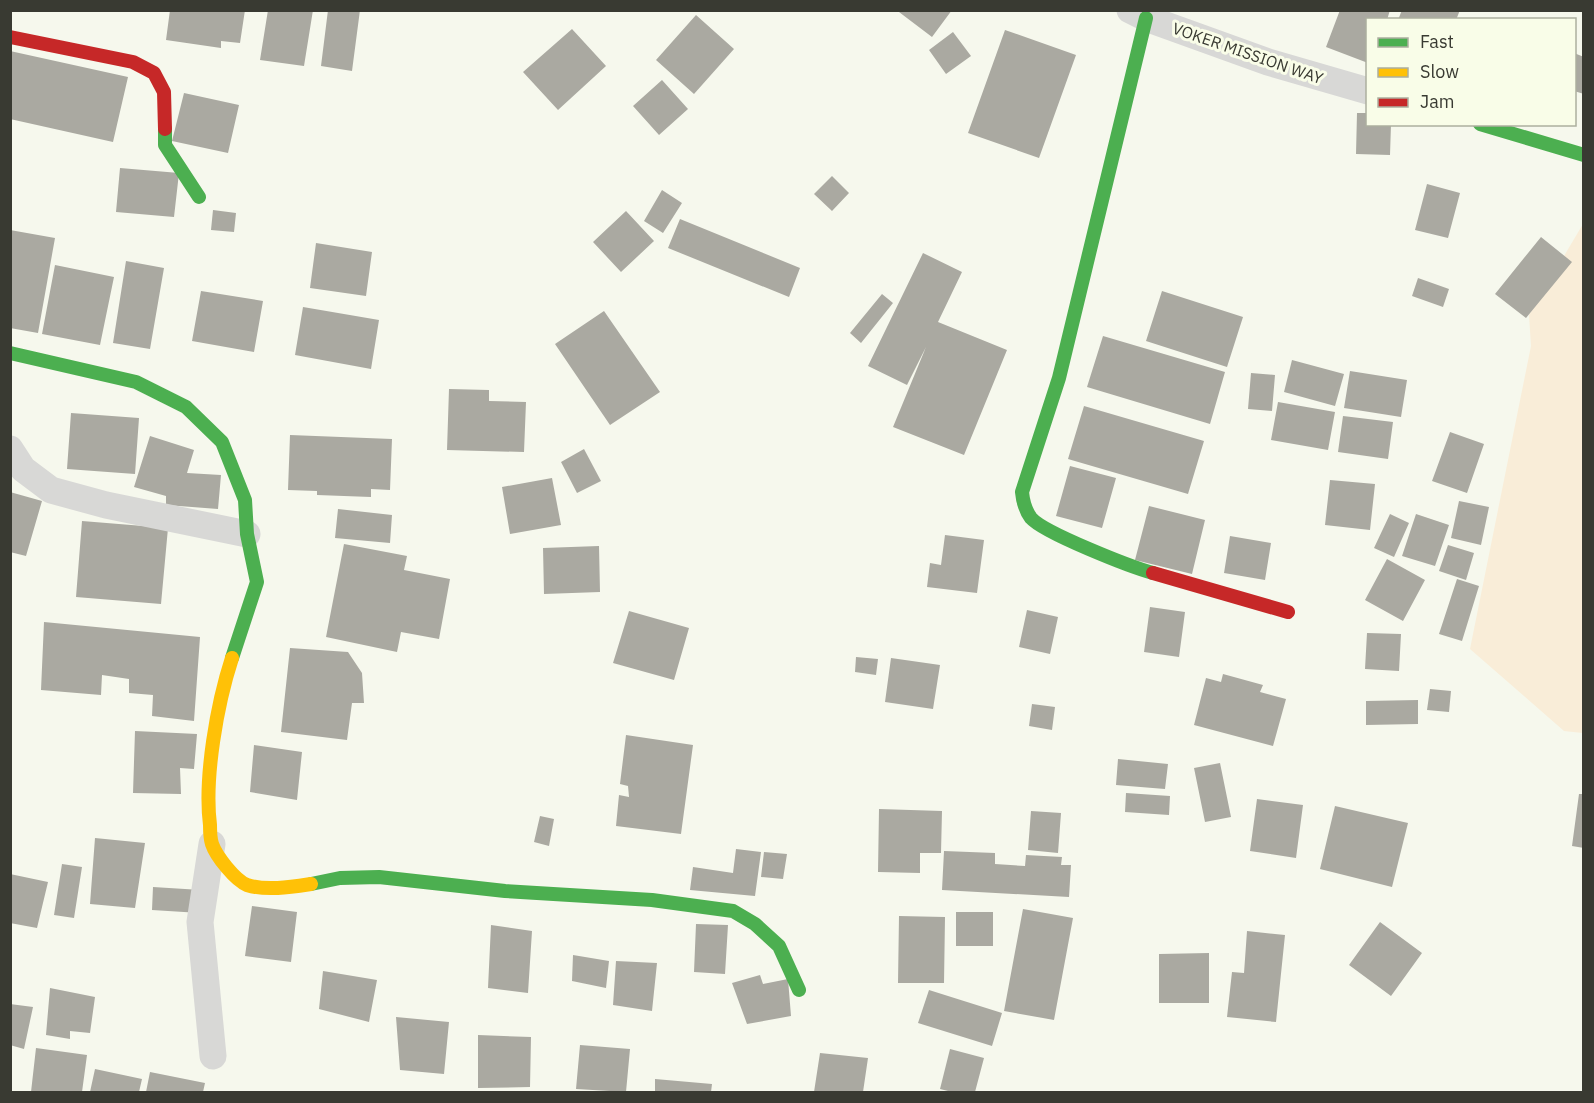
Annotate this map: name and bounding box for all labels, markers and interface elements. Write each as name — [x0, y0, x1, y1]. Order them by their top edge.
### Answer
street label: VOKER MISSION WAY — [1170, 18, 1326, 88]
legend — [1366, 18, 1576, 126]
text: Fast — [1420, 30, 1454, 53]
text: Slow — [1420, 60, 1459, 83]
text: Jam — [1420, 90, 1455, 113]

